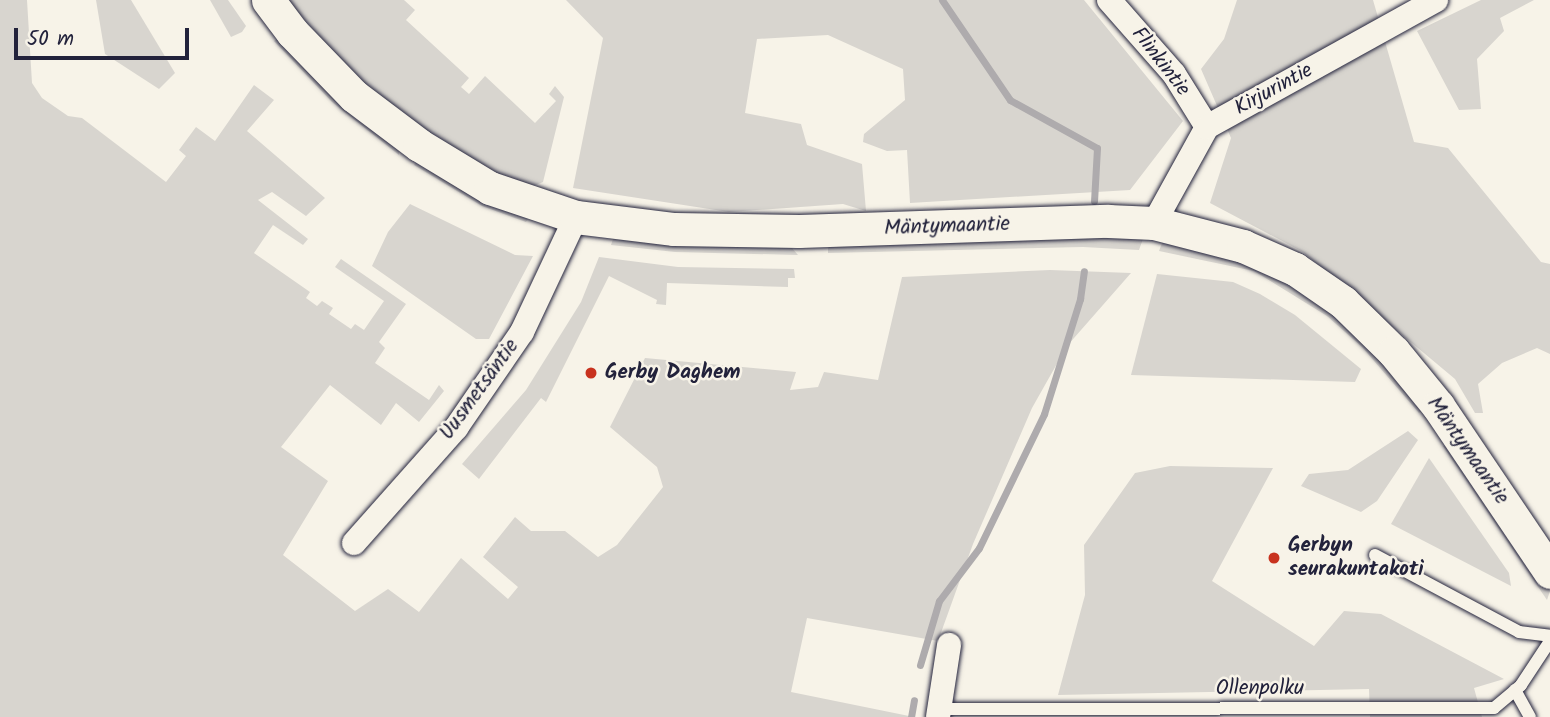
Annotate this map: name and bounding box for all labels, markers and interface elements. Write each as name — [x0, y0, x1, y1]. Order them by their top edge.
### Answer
scale bar — [18, 14, 192, 58]
street label: Flinkintie — [1125, 22, 1195, 102]
text: 50 m — [27, 23, 74, 56]
street label: Kirjurintie — [1230, 58, 1318, 122]
street label: Mäntymaantie — [884, 212, 1010, 242]
street label: Uusmetsäntie — [435, 335, 525, 445]
place label: Gerby Daghem — [605, 360, 740, 386]
marker: Gerby Daghem — [583, 365, 599, 381]
street label: Mäntymaantie — [1421, 392, 1513, 510]
place label: Gerbyn seurakuntakoti — [1288, 533, 1424, 583]
marker: Gerbyn seurakuntakoti — [1266, 550, 1282, 566]
street label: Ollenpolku — [1216, 676, 1304, 702]

